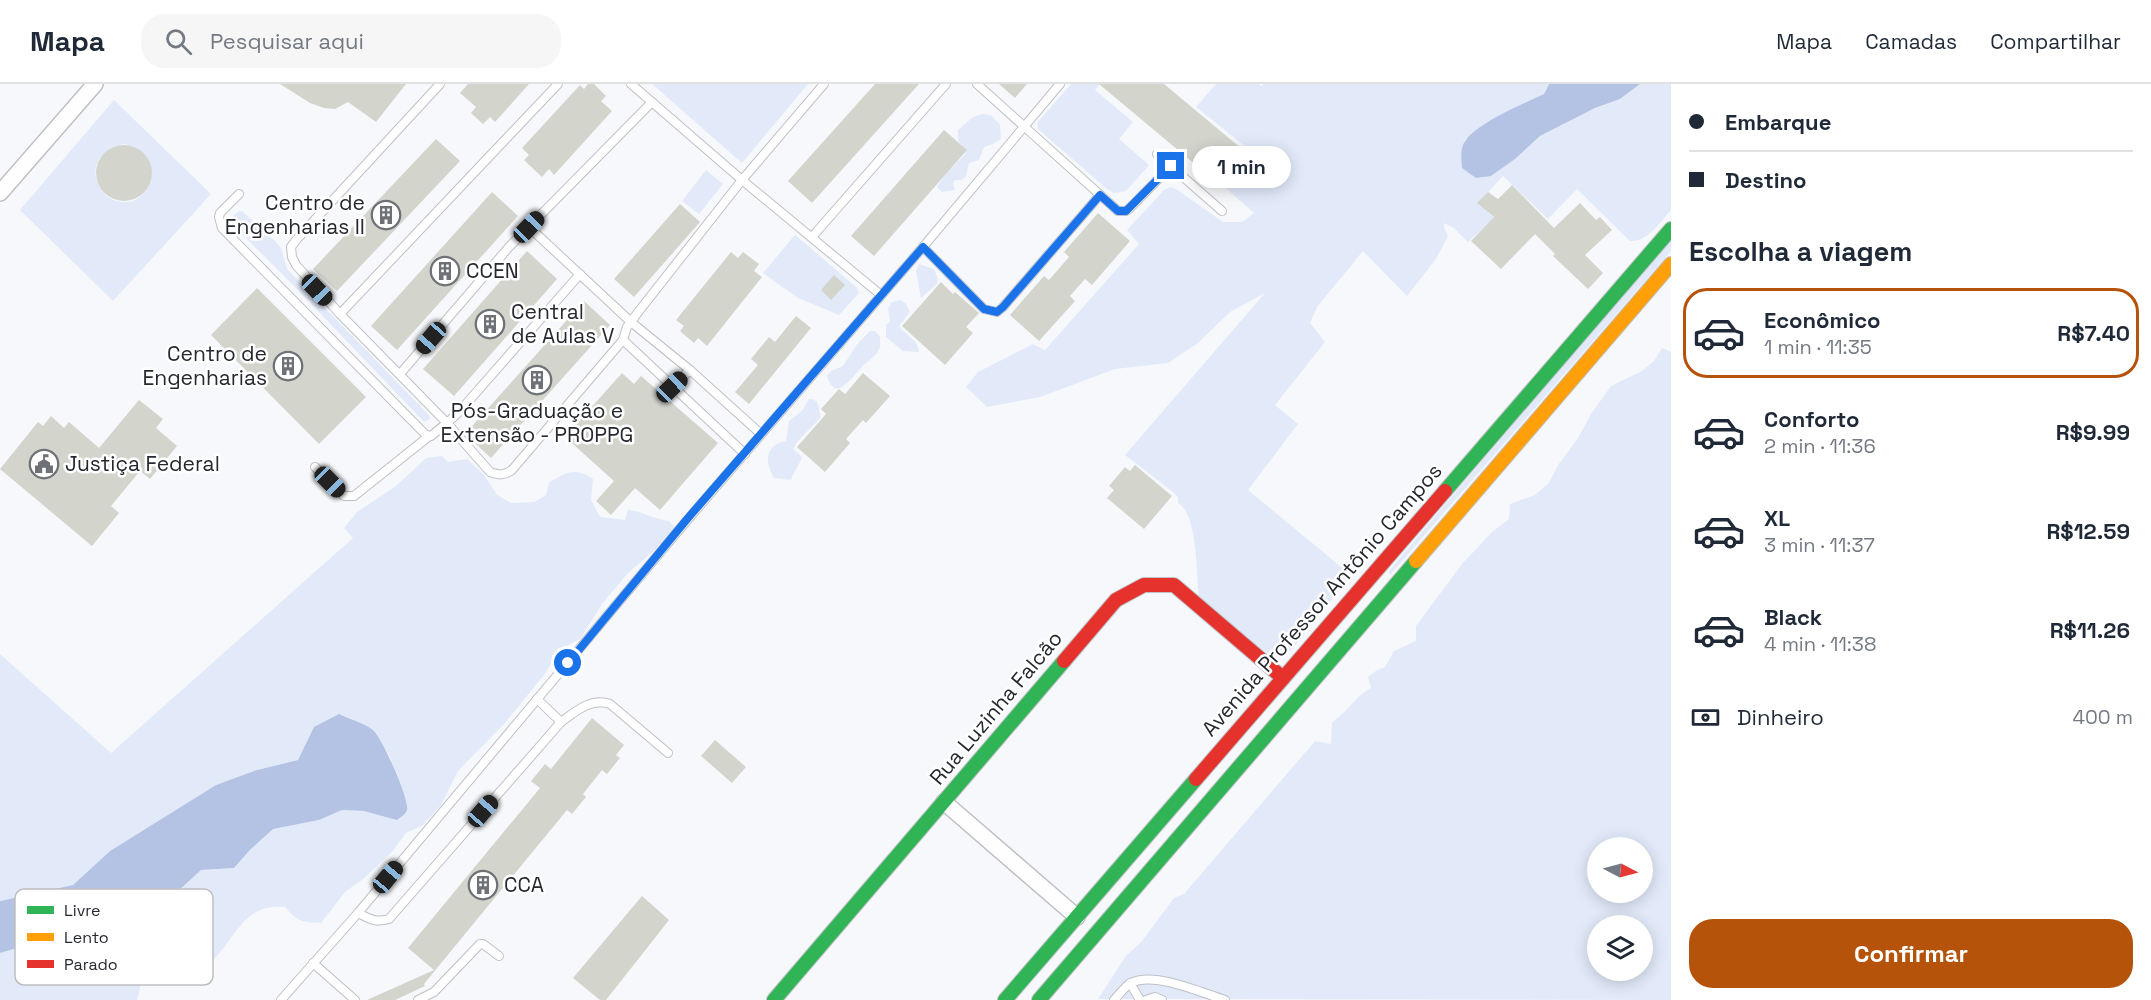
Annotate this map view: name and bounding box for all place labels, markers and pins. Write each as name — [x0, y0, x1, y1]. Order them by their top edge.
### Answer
place label: Centro de Engenharias II — [225, 189, 365, 240]
building icon: Centro de Engenharias II — [370, 199, 402, 231]
building icon: CCEN — [429, 255, 461, 287]
place label: CCEN — [466, 257, 519, 284]
place label: Central de Aulas V — [511, 298, 614, 349]
building icon: Central de Aulas V — [474, 308, 506, 340]
place label: Centro de Engenharias — [142, 340, 267, 391]
building icon: Centro de Engenharias — [272, 350, 304, 382]
building icon: Pós-Graduação e Extensão - PROPPG — [521, 364, 553, 396]
place label: Pós-Graduação e Extensão - PROPPG — [441, 397, 633, 448]
public building icon: Justiça Federal — [28, 448, 60, 480]
place label: Justiça Federal — [65, 450, 220, 477]
building icon: CCA — [467, 869, 499, 901]
place label: CCA — [504, 871, 544, 898]

